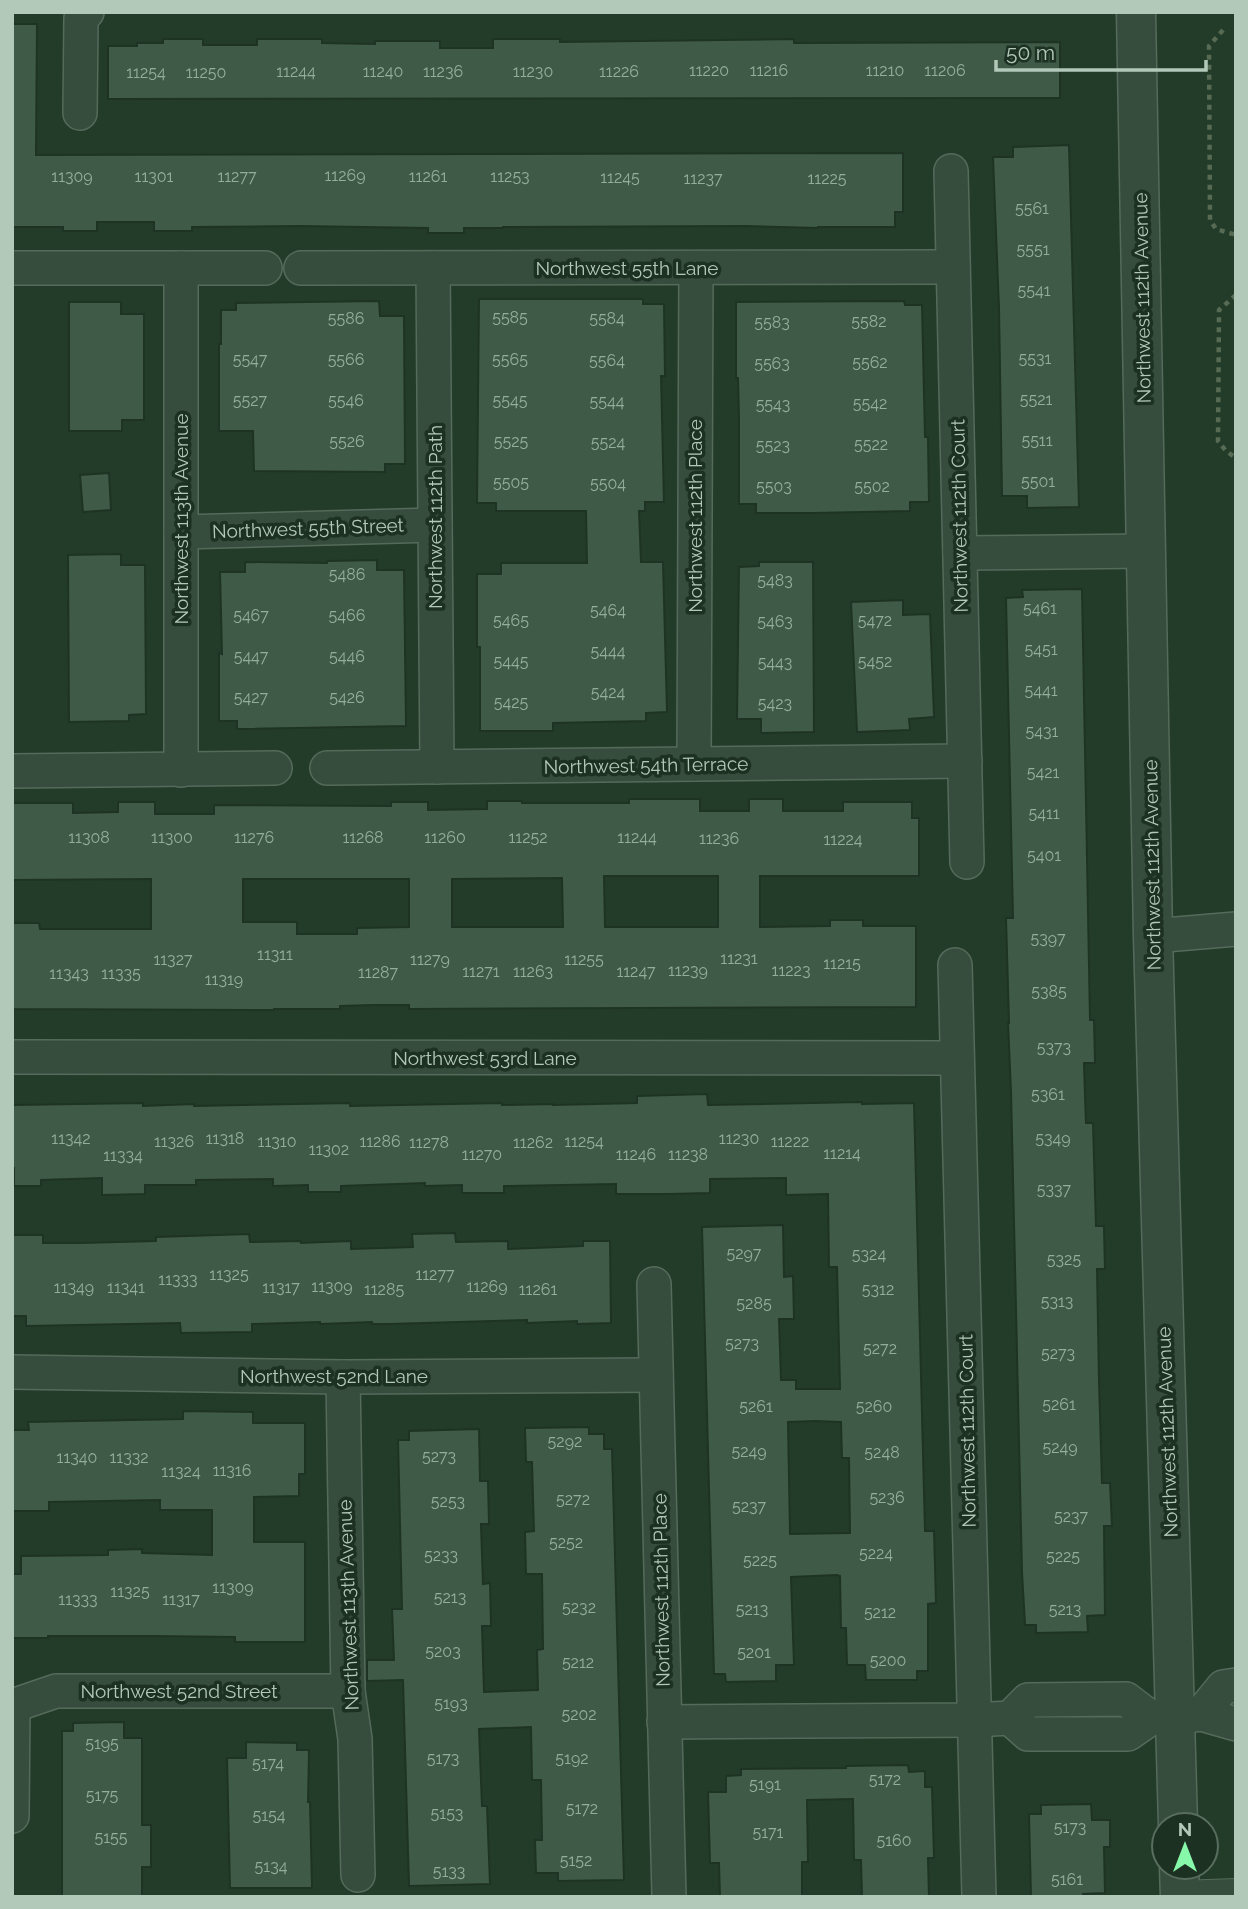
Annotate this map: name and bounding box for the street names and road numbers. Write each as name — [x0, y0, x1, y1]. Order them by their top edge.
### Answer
street label: Northwest 112th Avenue — [1129, 192, 1155, 404]
street label: Northwest 55th Lane — [536, 257, 719, 279]
street label: Northwest 113th Avenue — [170, 413, 192, 625]
street label: Northwest 112th Court — [946, 418, 972, 613]
street label: Northwest 112th Place — [684, 419, 706, 613]
street label: Northwest 112th Path — [424, 425, 446, 609]
street label: Northwest 55th Street — [212, 514, 405, 542]
street label: Northwest 54th Terrace — [544, 752, 748, 778]
street label: Northwest 112th Avenue — [1139, 759, 1165, 971]
street label: Northwest 53rd Lane — [393, 1047, 577, 1069]
street label: Northwest 112th Avenue — [1152, 1326, 1182, 1538]
street label: Northwest 112th Court — [954, 1333, 980, 1528]
street label: Northwest 52nd Lane — [240, 1365, 428, 1387]
street label: Northwest 112th Place — [648, 1493, 674, 1687]
street label: Northwest 113th Avenue — [333, 1499, 363, 1711]
street label: Northwest 52nd Street — [80, 1680, 278, 1702]

